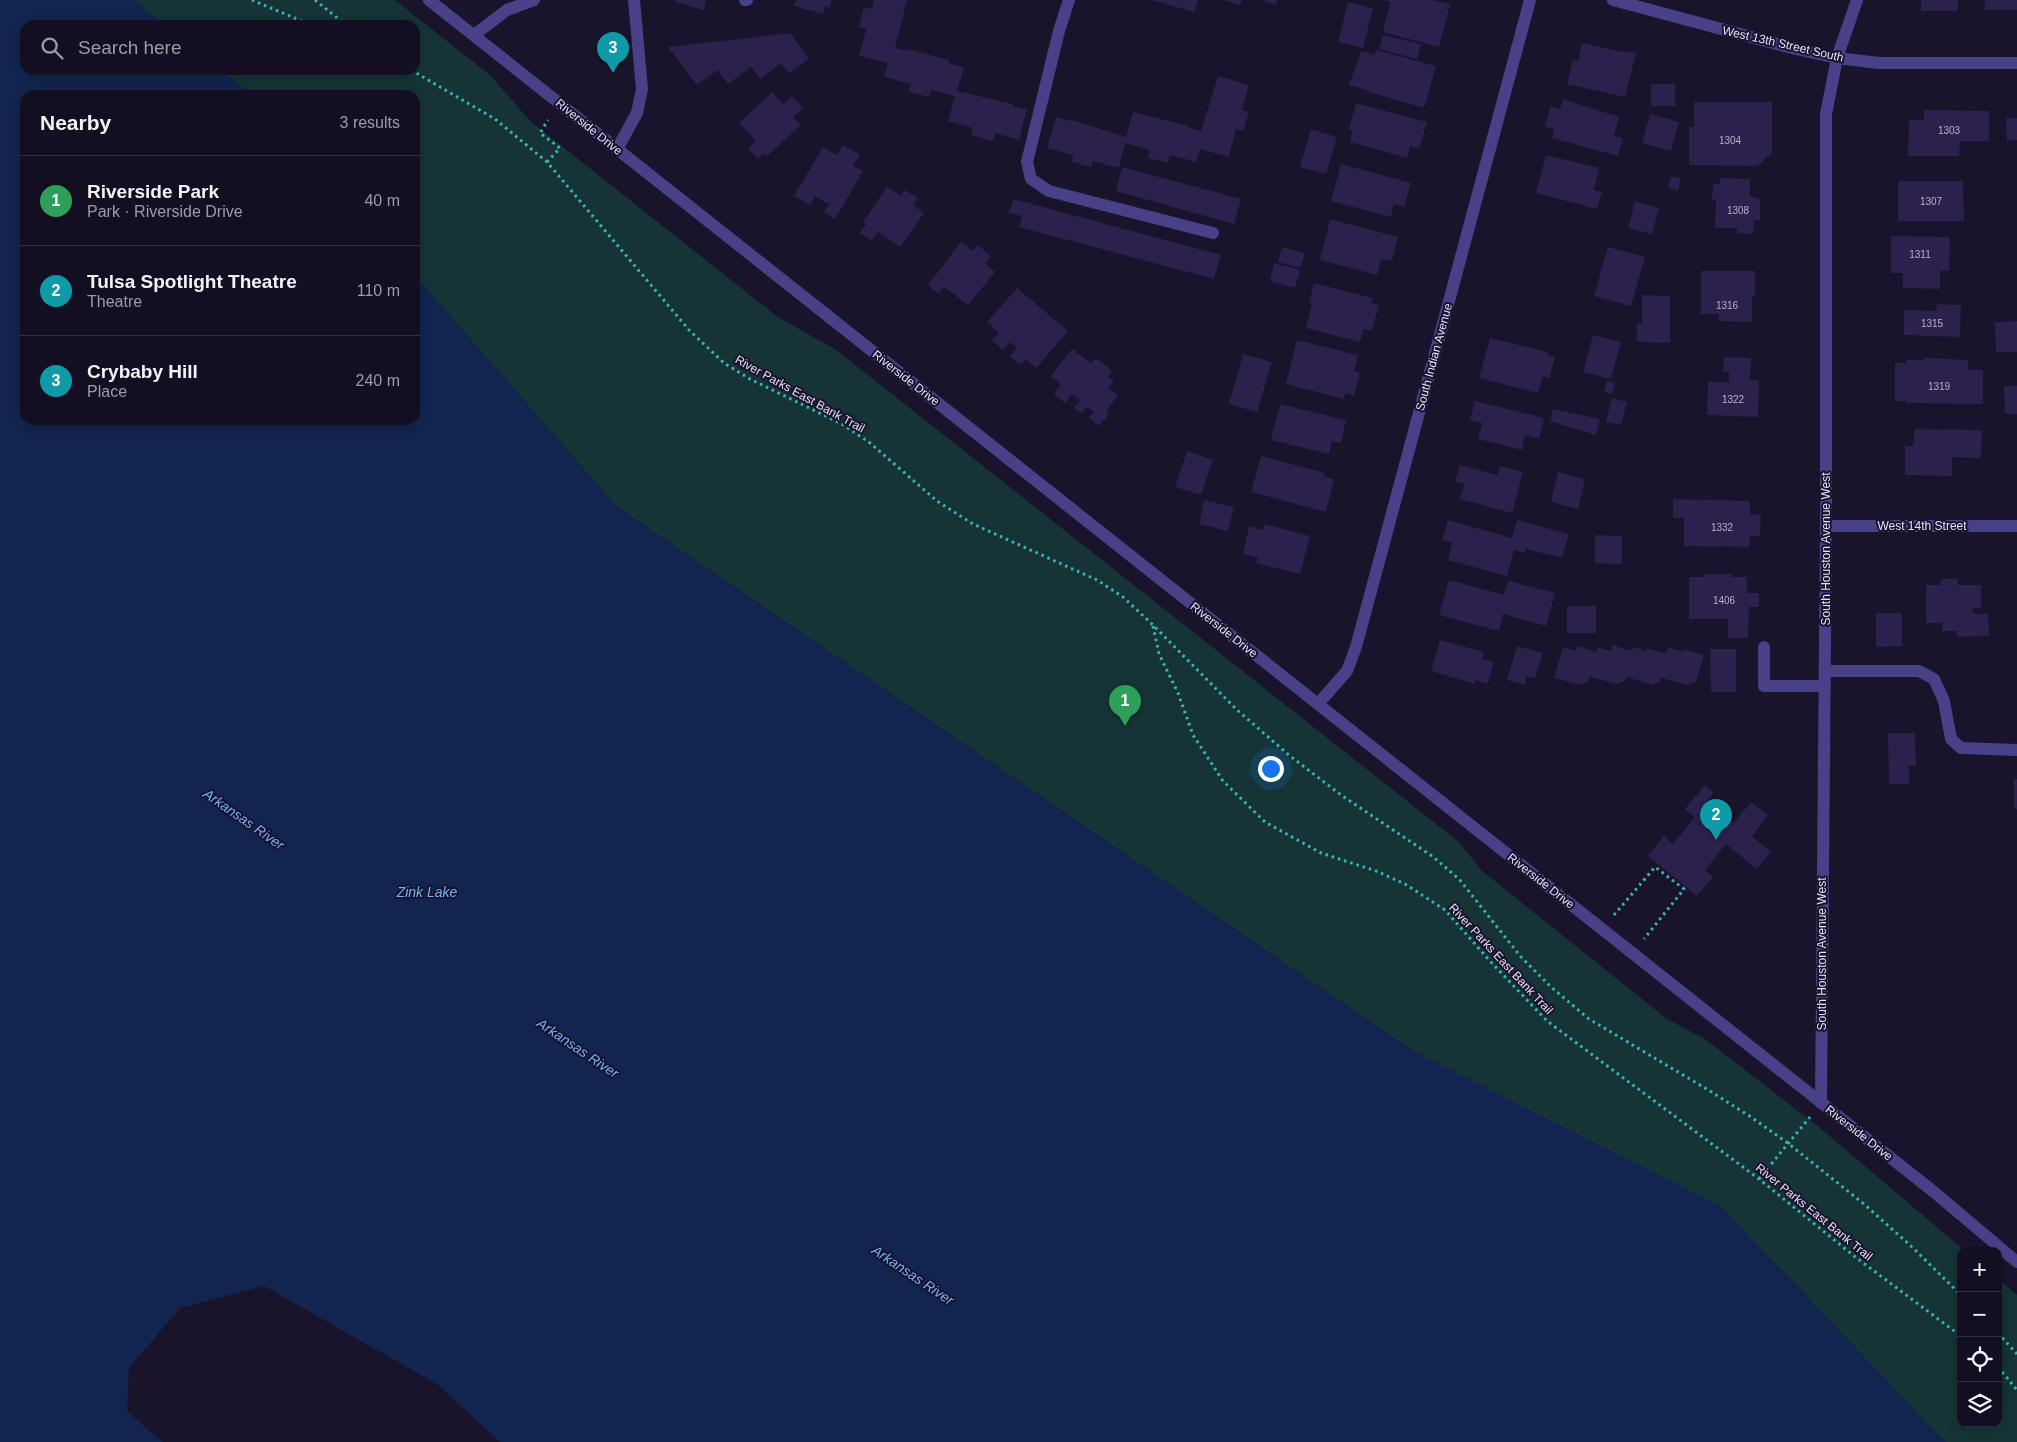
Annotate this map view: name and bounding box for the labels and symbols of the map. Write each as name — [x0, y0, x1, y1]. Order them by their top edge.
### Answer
street label: West 13th Street South — [1721, 23, 1845, 65]
pin: 3 — [597, 32, 629, 73]
street label: Riverside Drive — [553, 96, 625, 158]
house number: 1303 — [1938, 125, 1961, 136]
house number: 1304 — [1719, 135, 1742, 146]
house number: 1307 — [1920, 196, 1943, 207]
house number: 1308 — [1727, 205, 1750, 216]
house number: 1311 — [1909, 249, 1931, 260]
house number: 1316 — [1716, 300, 1739, 311]
street label: South Indian Avenue — [1413, 301, 1455, 412]
house number: 1315 — [1921, 318, 1944, 329]
street label: Riverside Drive — [870, 347, 943, 409]
street label: River Parks East Bank Trail — [733, 352, 867, 436]
house number: 1319 — [1928, 381, 1951, 392]
house number: 1322 — [1722, 394, 1745, 405]
street label: South Houston Avenue West — [1819, 472, 1833, 626]
street label: West 14th Street — [1877, 519, 1967, 533]
house number: 1332 — [1711, 522, 1734, 533]
house number: 1406 — [1713, 595, 1736, 606]
street label: Riverside Drive — [1188, 599, 1261, 661]
pin: 1 — [1109, 685, 1141, 726]
your location — [1258, 756, 1284, 782]
water label: Arkansas River — [200, 785, 289, 854]
pin: 2 — [1700, 799, 1732, 840]
street label: Riverside Drive — [1505, 850, 1578, 912]
street label: South Houston Avenue West — [1815, 877, 1829, 1031]
water label: Zink Lake — [396, 884, 458, 900]
street label: River Parks East Bank Trail — [1446, 901, 1556, 1017]
water label: Arkansas River — [533, 1014, 623, 1082]
street label: Riverside Drive — [1823, 1102, 1896, 1164]
street label: River Parks East Bank Trail — [1753, 1161, 1875, 1263]
water label: Arkansas River — [868, 1241, 958, 1309]

